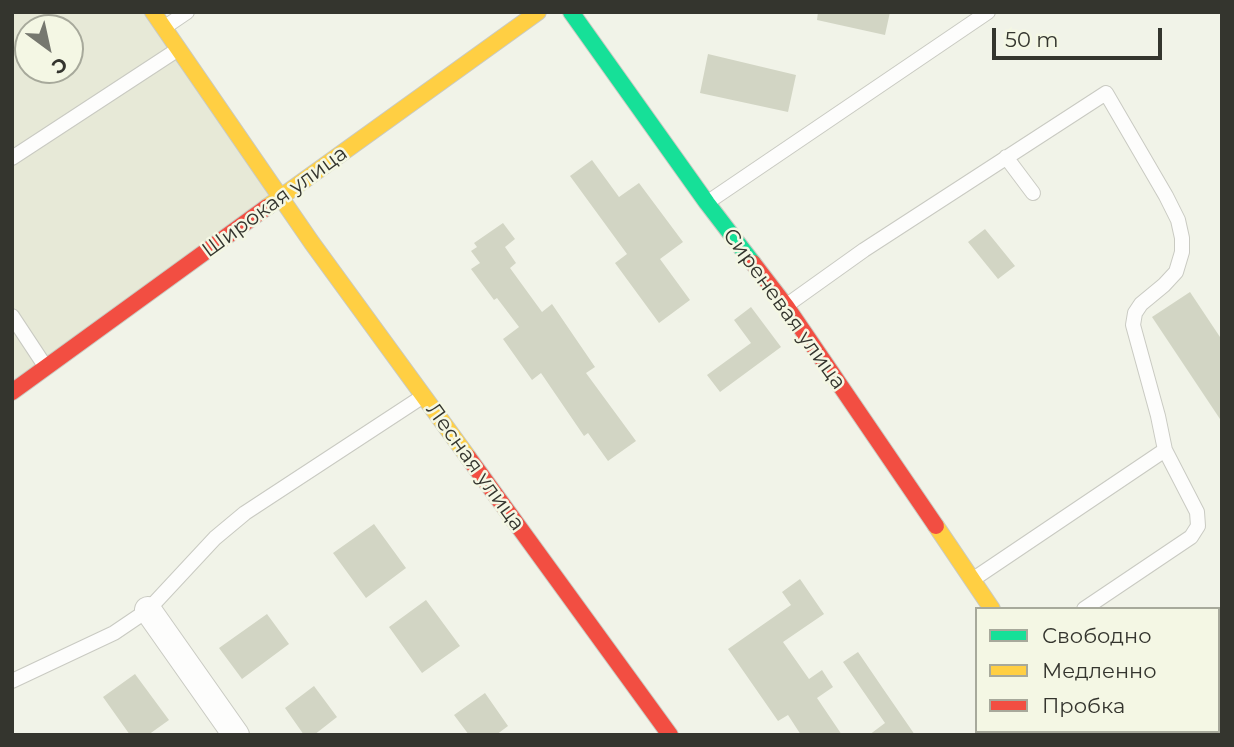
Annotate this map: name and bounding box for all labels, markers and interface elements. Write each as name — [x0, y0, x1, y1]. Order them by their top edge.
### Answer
north arrow — [14, 14, 84, 84]
scale bar — [996, 14, 1166, 58]
text: 50 m — [1005, 27, 1059, 52]
text: С — [48, 52, 72, 79]
street label: Широкая улица — [198, 141, 352, 263]
street label: Сиреневая улица — [717, 224, 851, 394]
street label: Лесная улица — [420, 398, 530, 536]
legend — [975, 607, 1220, 733]
text: Свободно — [1042, 623, 1152, 648]
text: Медленно — [1042, 658, 1157, 683]
text: Пробка — [1042, 693, 1125, 718]

